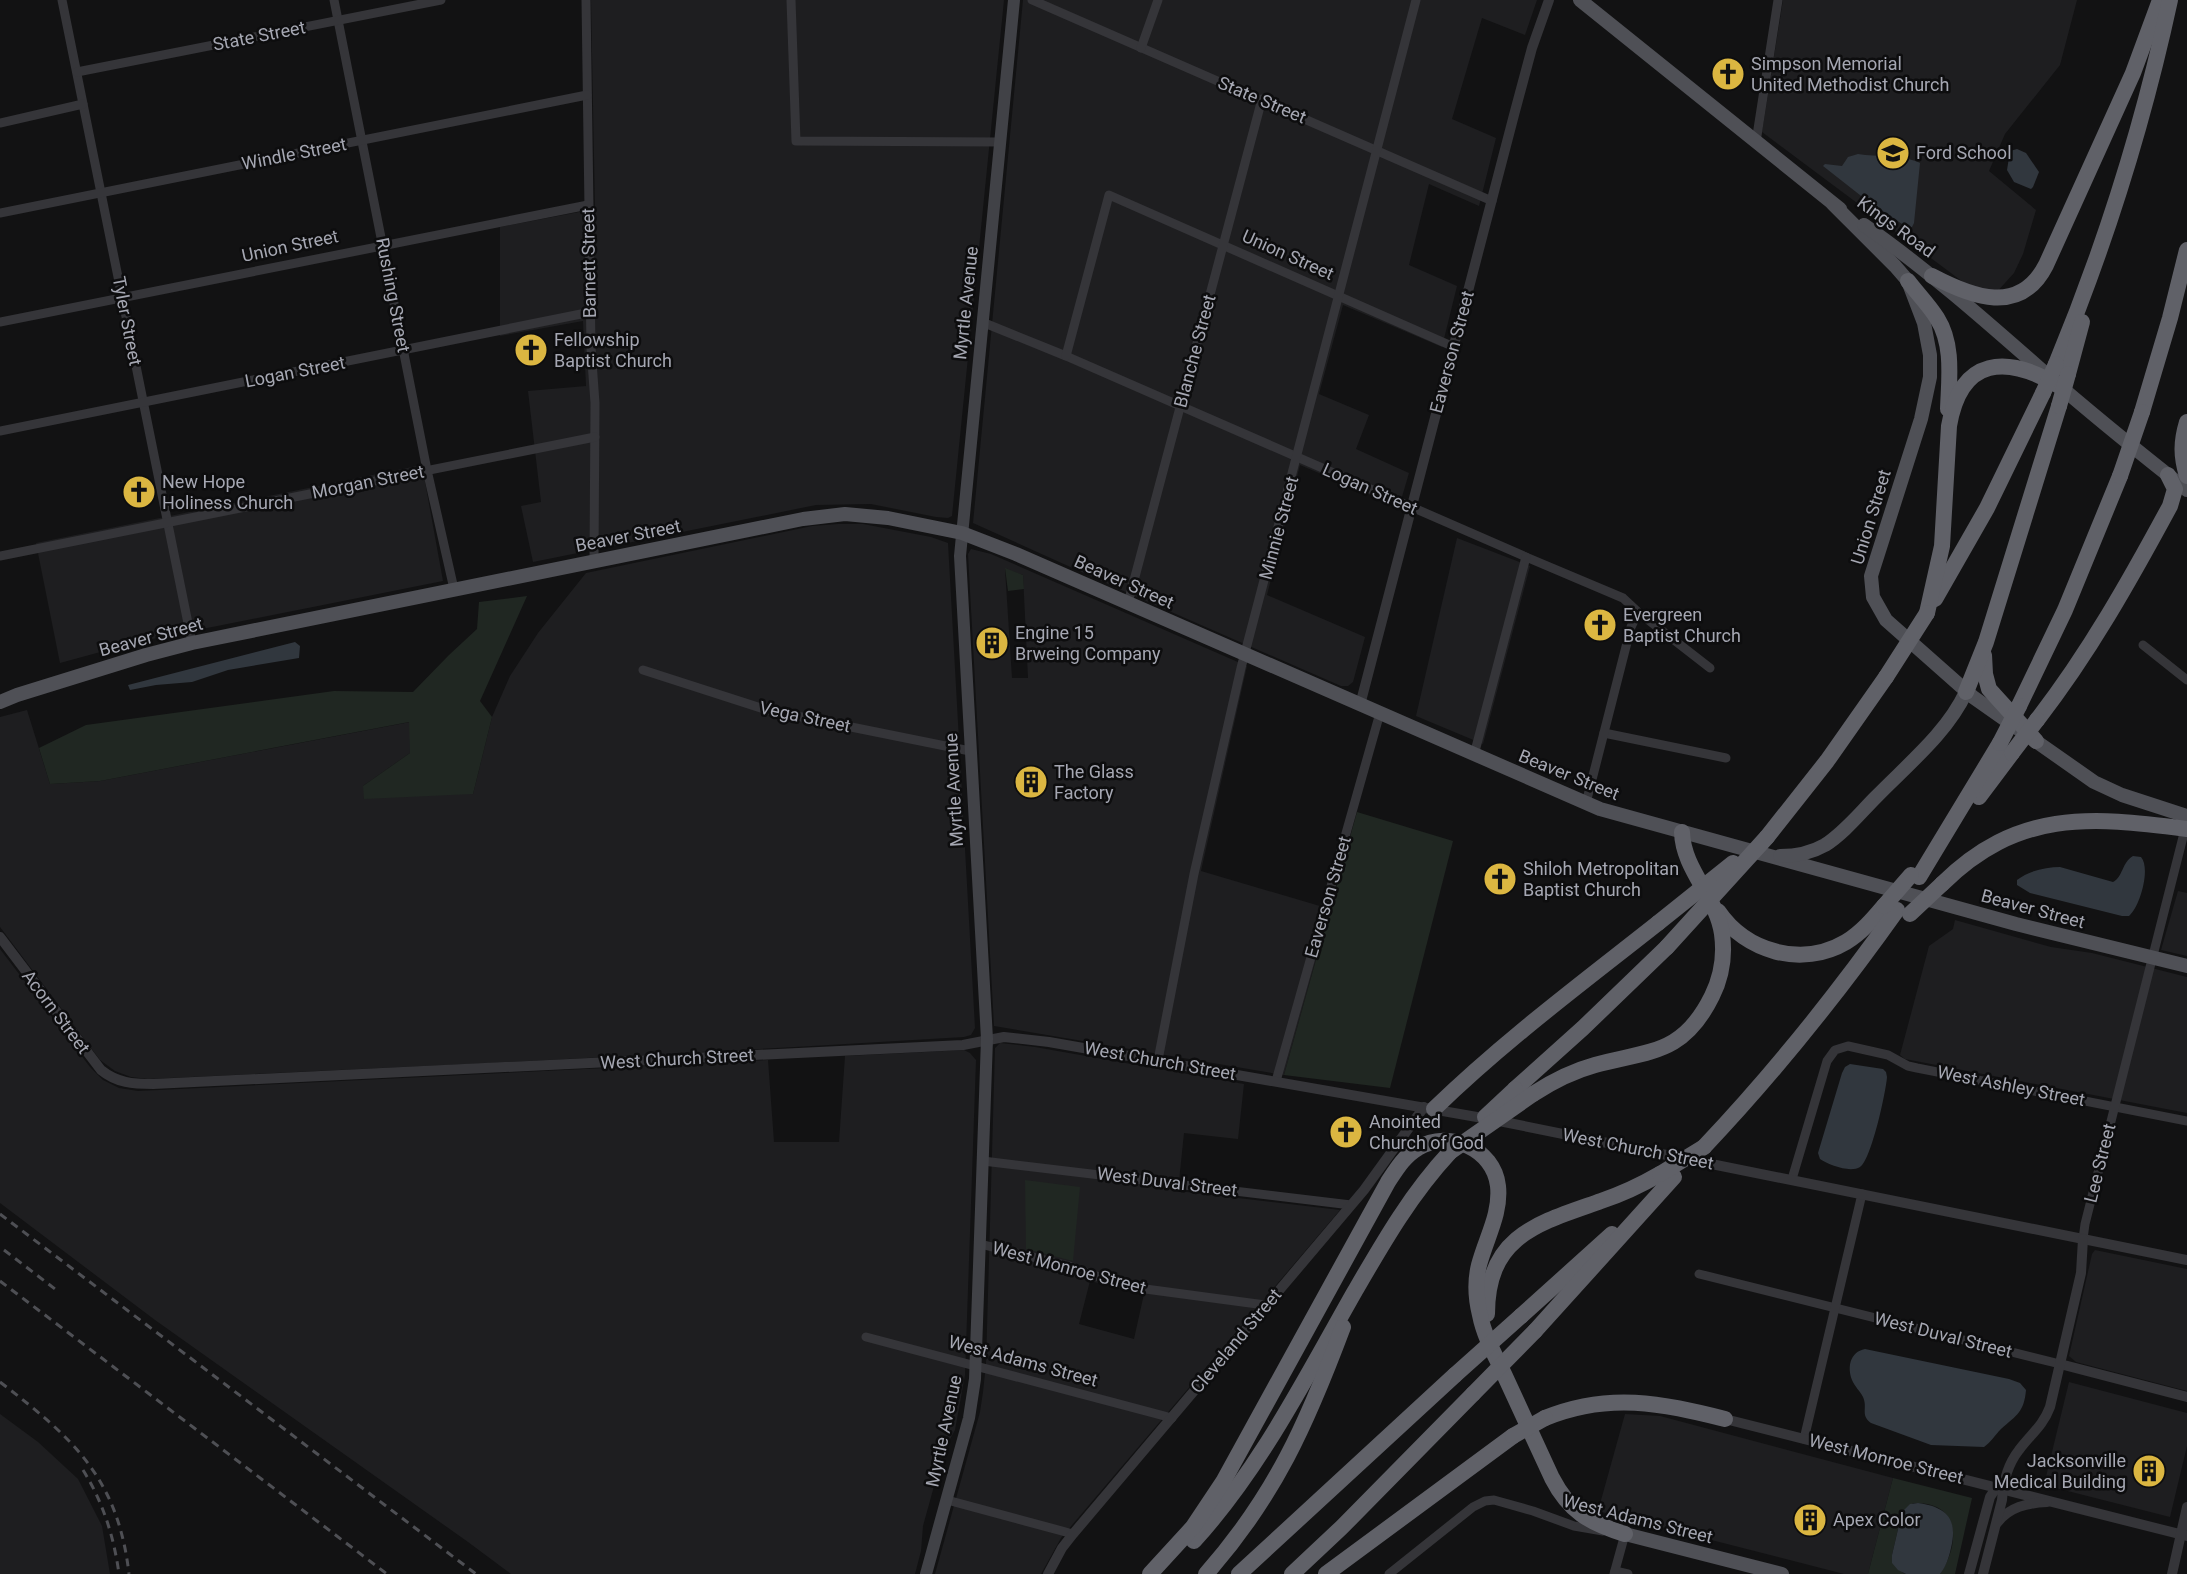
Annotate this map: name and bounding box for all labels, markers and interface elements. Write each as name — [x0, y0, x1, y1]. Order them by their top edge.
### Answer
street label: State Street — [211, 16, 307, 55]
place label: Simpson Memorial United Methodist Church — [1751, 53, 1949, 95]
church icon: Simpson Memorial United Methodist Church — [1710, 56, 1746, 92]
street label: State Street — [1215, 72, 1310, 128]
street label: Windle Street — [240, 133, 348, 174]
school or university icon: Ford School — [1875, 135, 1911, 171]
place label: Ford School — [1916, 142, 2012, 163]
street label: Kings Road — [1853, 191, 1939, 262]
street label: Barnett Street — [577, 208, 600, 318]
street label: Union Street — [240, 225, 340, 266]
street label: Union Street — [1239, 225, 1337, 284]
street label: Rushing Street — [372, 236, 415, 354]
street label: Myrtle Avenue — [949, 245, 982, 361]
street label: Tyler Street — [109, 274, 146, 367]
street label: Eaverson Street — [1425, 288, 1478, 415]
street label: Blanche Street — [1169, 292, 1220, 410]
place label: Fellowship Baptist Church — [554, 329, 672, 371]
church icon: Fellowship Baptist Church — [513, 332, 549, 368]
street label: Logan Street — [243, 351, 347, 392]
street label: Logan Street — [1319, 458, 1421, 519]
street label: Morgan Street — [310, 460, 426, 503]
street label: Union Street — [1846, 467, 1895, 567]
place label: New Hope Holiness Church — [162, 471, 293, 513]
church icon: New Hope Holiness Church — [121, 474, 157, 510]
street label: Minnie Street — [1255, 474, 1302, 582]
street label: Beaver Street — [574, 515, 682, 556]
street label: Beaver Street — [1071, 550, 1177, 613]
place label: Evergreen Baptist Church — [1623, 604, 1741, 646]
church icon: Evergreen Baptist Church — [1582, 607, 1618, 643]
street label: Beaver Street — [97, 613, 205, 660]
place label: Engine 15 Brweing Company — [1015, 622, 1161, 664]
building icon: Engine 15 Brweing Company — [974, 625, 1010, 661]
street label: Vega Street — [758, 697, 853, 736]
street label: Myrtle Avenue — [940, 733, 967, 847]
street label: Beaver Street — [1516, 745, 1623, 804]
place label: The Glass Factory — [1054, 761, 1134, 803]
building icon: The Glass Factory — [1013, 764, 1049, 800]
street label: Eaverson Street — [1300, 834, 1355, 960]
place label: Shiloh Metropolitan Baptist Church — [1523, 858, 1679, 900]
church icon: Shiloh Metropolitan Baptist Church — [1482, 861, 1518, 897]
street label: Beaver Street — [1979, 885, 2087, 932]
street label: Acorn Street — [18, 966, 95, 1058]
street label: West Church Street — [1083, 1037, 1238, 1084]
street label: West Church Street — [600, 1044, 754, 1073]
street label: West Ashley Street — [1935, 1061, 2087, 1110]
place label: Anointed Church of God — [1369, 1111, 1484, 1153]
church icon: Anointed Church of God — [1328, 1114, 1364, 1150]
street label: Lee Street — [2080, 1121, 2119, 1205]
street label: West Church Street — [1561, 1124, 1716, 1173]
street label: West Duval Street — [1096, 1162, 1239, 1201]
street label: West Monroe Street — [990, 1237, 1148, 1298]
street label: Cleveland Street — [1186, 1284, 1285, 1397]
street label: West Duval Street — [1872, 1307, 2014, 1362]
street label: West Adams Street — [946, 1330, 1100, 1391]
street label: Myrtle Avenue — [921, 1373, 966, 1489]
street label: West Monroe Street — [1807, 1429, 1966, 1488]
place label: Jacksonville Medical Building — [1994, 1450, 2126, 1492]
building icon: Jacksonville Medical Building — [2131, 1453, 2167, 1489]
street label: West Adams Street — [1561, 1490, 1715, 1547]
building icon: Apex Color — [1792, 1502, 1828, 1538]
place label: Apex Color — [1833, 1509, 1921, 1530]

